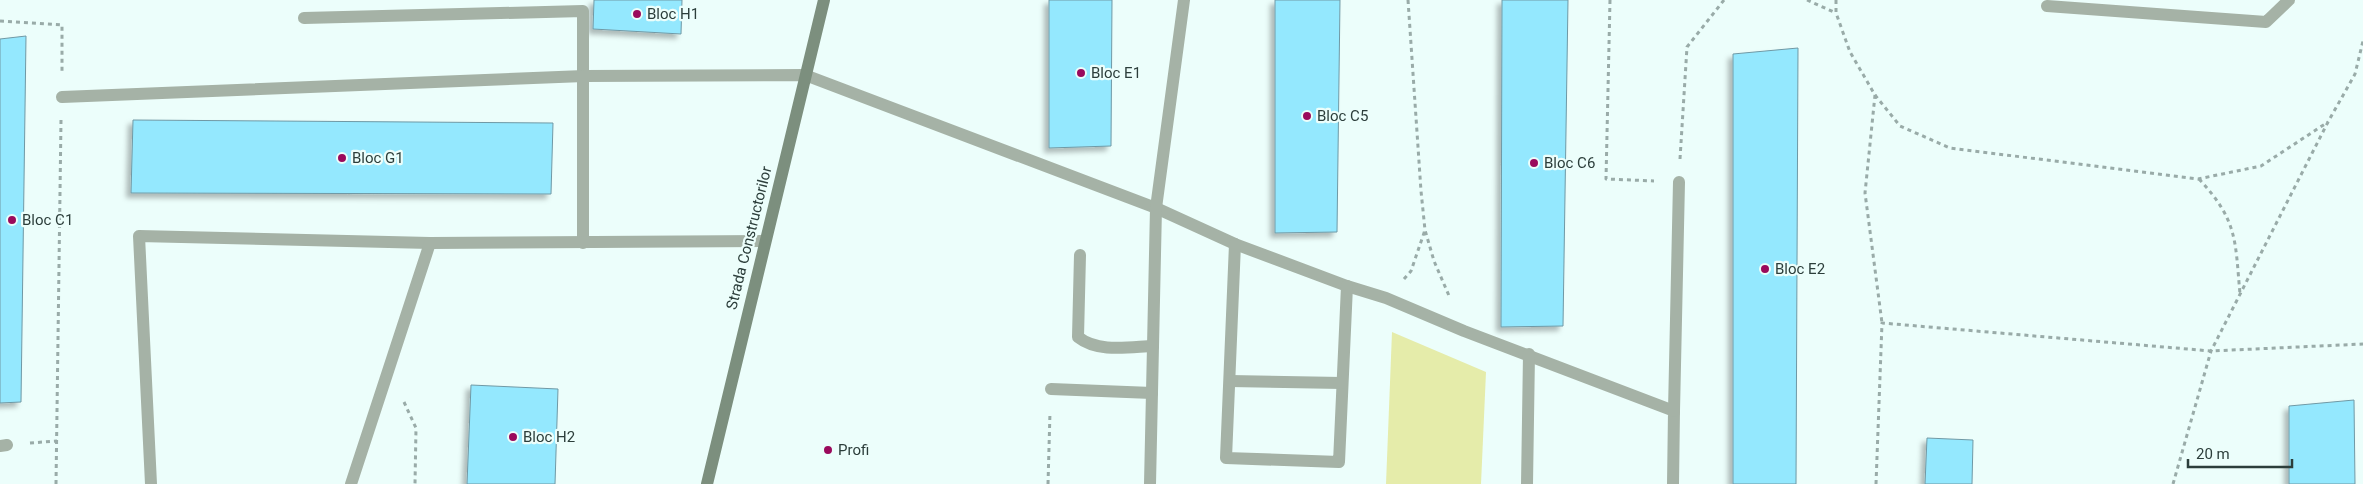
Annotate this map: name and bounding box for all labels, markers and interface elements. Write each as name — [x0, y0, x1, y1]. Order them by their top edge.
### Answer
place label: Bloc H1 — [647, 5, 699, 23]
marker: Bloc H1 — [631, 8, 643, 20]
place label: Bloc E1 — [1091, 64, 1141, 82]
marker: Bloc E1 — [1075, 67, 1087, 79]
place label: Bloc C5 — [1317, 107, 1368, 125]
marker: Bloc C5 — [1301, 110, 1313, 122]
place label: Bloc G1 — [352, 149, 404, 167]
marker: Bloc G1 — [336, 152, 348, 164]
place label: Bloc C6 — [1544, 154, 1595, 172]
marker: Bloc C6 — [1528, 157, 1540, 169]
street label: Strada Constructorilor — [722, 165, 776, 311]
place label: Bloc C1 — [22, 211, 73, 229]
marker: Bloc C1 — [6, 214, 18, 226]
place label: Bloc E2 — [1775, 260, 1825, 278]
marker: Bloc E2 — [1759, 263, 1771, 275]
place label: Bloc H2 — [523, 428, 575, 446]
marker: Bloc H2 — [507, 431, 519, 443]
scale bar — [2188, 436, 2292, 468]
place label: Profi — [838, 441, 869, 459]
marker: Profi — [822, 444, 834, 456]
text: 20 m — [2196, 445, 2230, 463]

